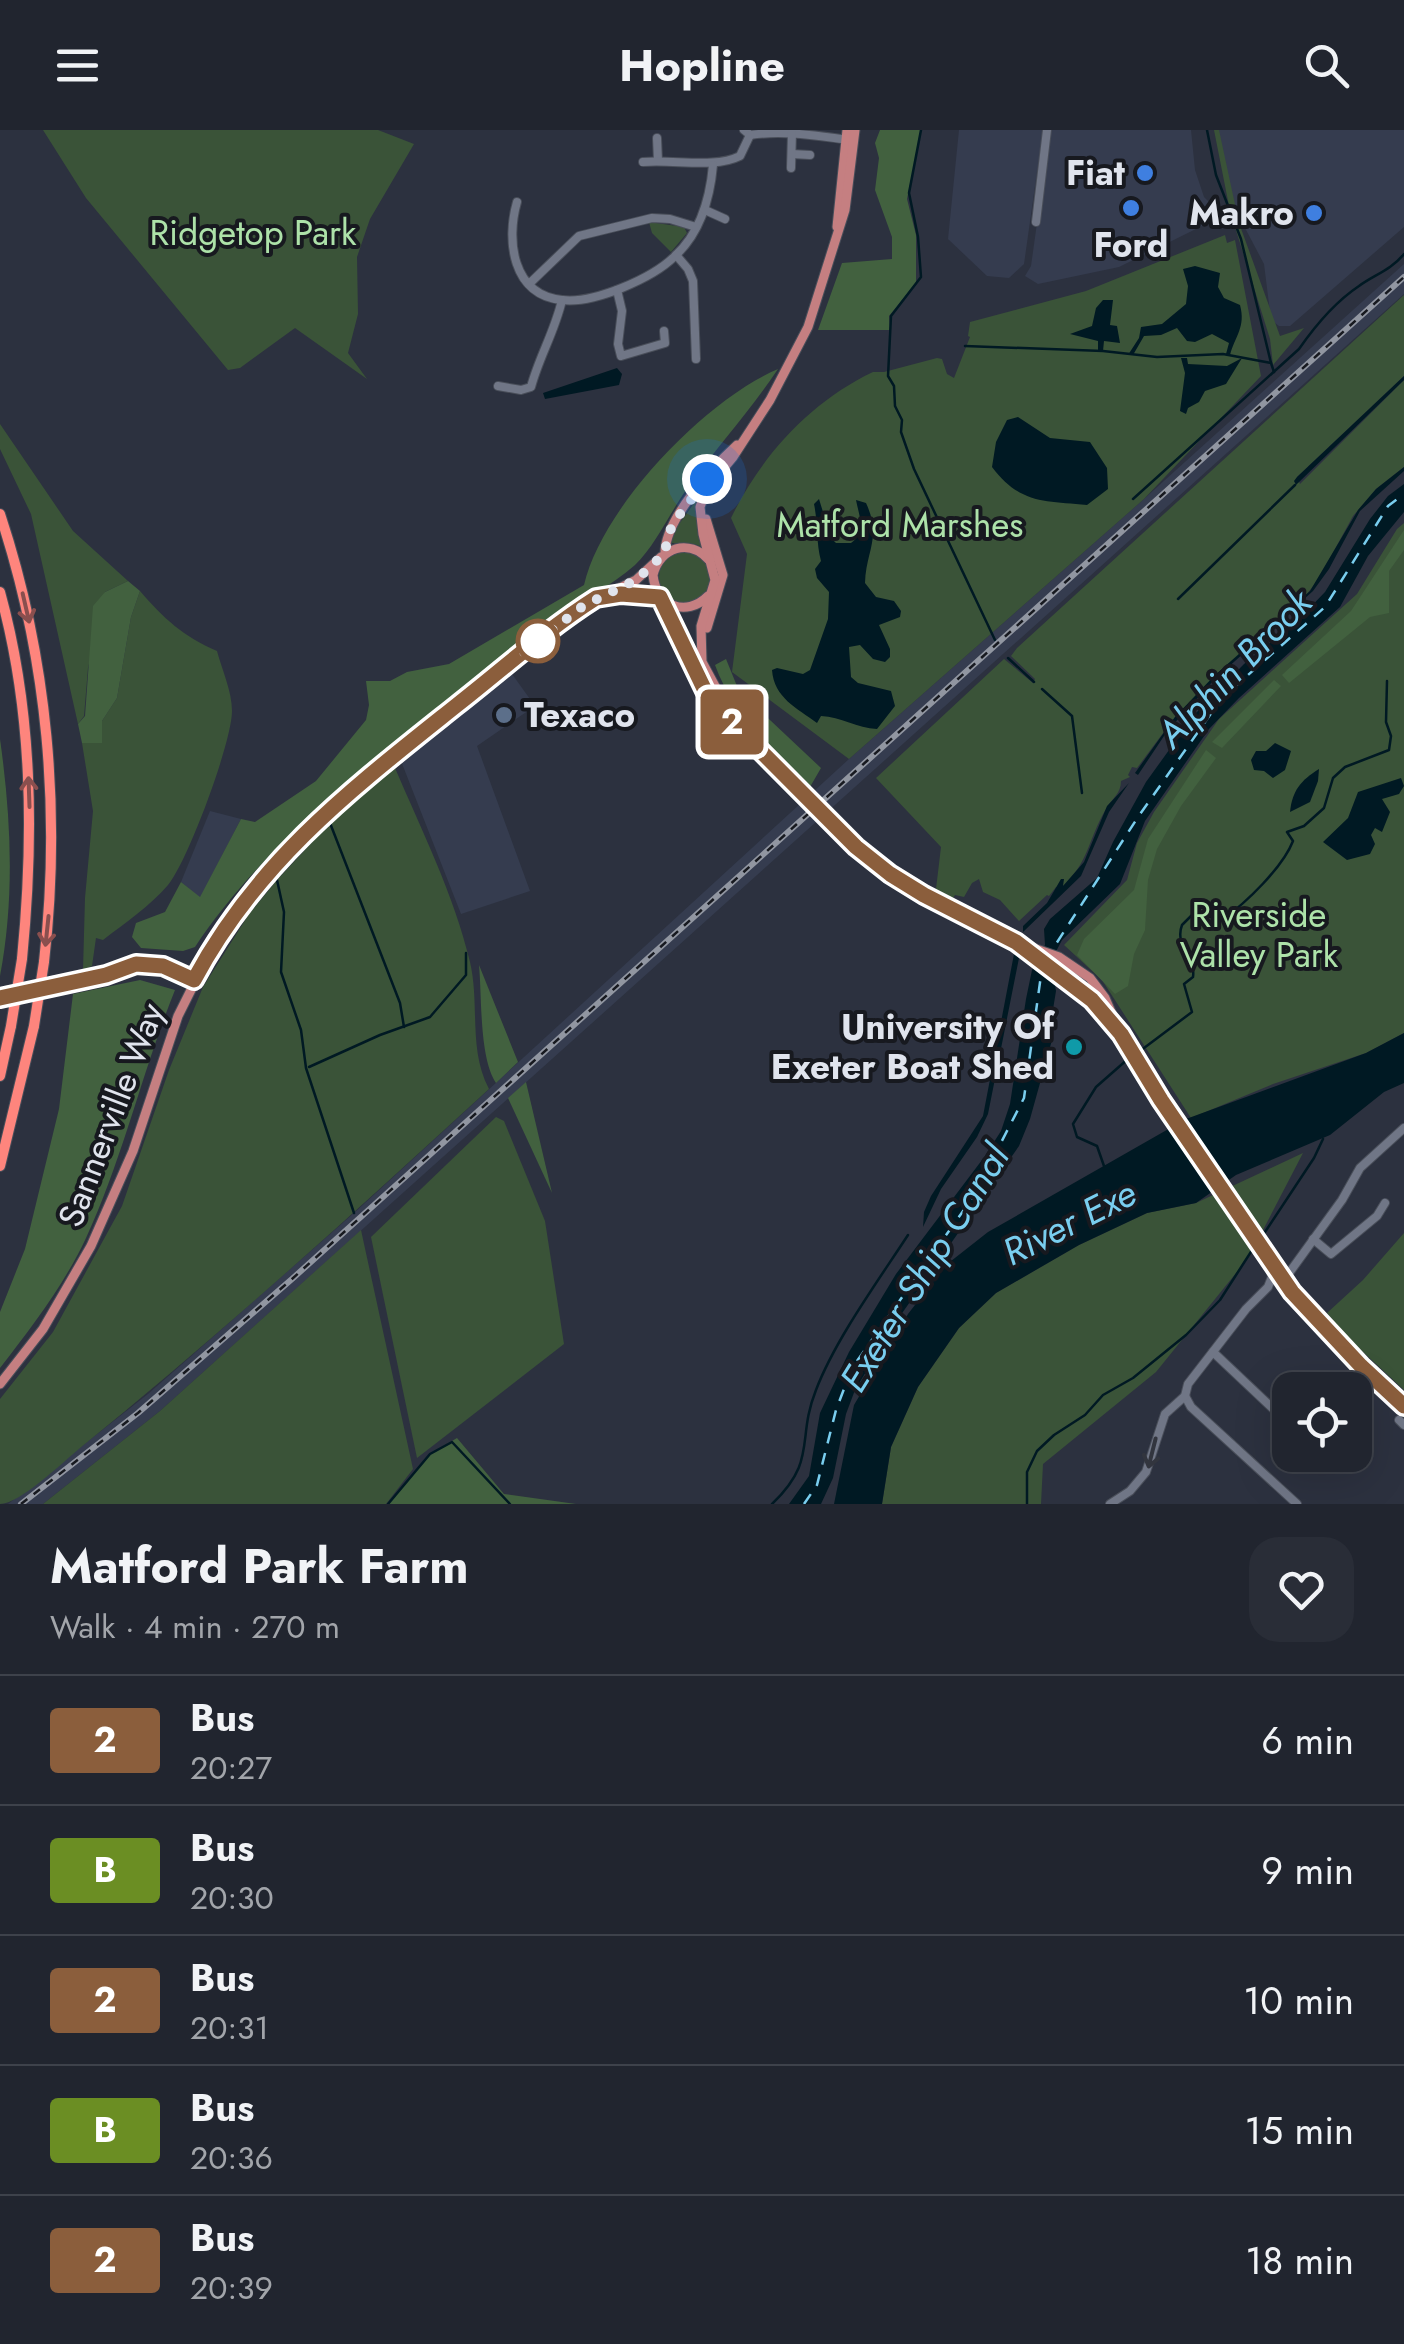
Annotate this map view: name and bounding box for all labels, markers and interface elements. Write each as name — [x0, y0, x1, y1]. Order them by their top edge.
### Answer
text: Hopline — [619, 33, 785, 98]
icon: menu — [50, 38, 105, 93]
icon: search — [1299, 38, 1354, 93]
place label: Fiat — [1066, 148, 1125, 198]
marker: Fiat — [1134, 162, 1156, 184]
place label: Makro — [1189, 188, 1294, 238]
marker: Ford — [1120, 197, 1142, 219]
marker: Makro — [1303, 202, 1325, 224]
park label: Ridgetop Park — [150, 208, 357, 258]
place label: Ford — [1094, 220, 1168, 270]
your location — [682, 454, 732, 504]
park label: Matford Marshes — [777, 500, 1023, 550]
water label: Alphin Brook — [1143, 575, 1325, 761]
one-way arrow — [18, 591, 36, 623]
unlabelled marker — [517, 620, 559, 662]
place label: Texaco — [524, 690, 635, 740]
line badge: 2 — [700, 690, 764, 754]
text: 2 — [721, 697, 743, 747]
marker: Texaco — [493, 704, 515, 726]
one-way arrow — [19, 776, 38, 808]
park label: Riverside Valley Park — [1180, 890, 1339, 980]
one-way arrow — [37, 914, 56, 946]
street label: Sannerville Way — [45, 995, 177, 1234]
place label: University Of Exeter Boat Shed — [771, 1002, 1056, 1092]
marker: University Of Exeter Boat Shed — [1063, 1036, 1085, 1058]
water label: Exeter Ship Canal — [826, 1132, 1023, 1403]
water label: River Exe — [993, 1165, 1145, 1279]
map controls — [1272, 1372, 1372, 1472]
button: locate — [1272, 1372, 1372, 1472]
one-way arrow — [1142, 1436, 1160, 1468]
text: Matford Park Farm — [50, 1532, 469, 1601]
button: heart — [1249, 1537, 1354, 1642]
text: Walk · 4 min · 270 m — [50, 1604, 340, 1650]
text: Bus — [190, 1690, 254, 1745]
text: 6 min — [1261, 1713, 1354, 1768]
text: 2 — [94, 1715, 116, 1765]
text: 20:27 — [190, 1745, 272, 1791]
text: Bus — [190, 1820, 254, 1875]
text: 9 min — [1261, 1843, 1354, 1898]
text: B — [93, 1845, 117, 1895]
text: 20:30 — [190, 1875, 274, 1921]
text: Bus — [190, 1950, 254, 2005]
text: 10 min — [1243, 1973, 1354, 2028]
text: 2 — [94, 1975, 116, 2025]
text: 20:31 — [190, 2005, 269, 2051]
text: Bus — [190, 2080, 254, 2135]
text: 15 min — [1245, 2103, 1354, 2158]
text: B — [93, 2105, 117, 2155]
text: 20:36 — [190, 2135, 273, 2181]
text: Bus — [190, 2210, 254, 2265]
text: 18 min — [1245, 2233, 1354, 2288]
text: 2 — [94, 2235, 116, 2285]
text: 20:39 — [190, 2265, 273, 2311]

